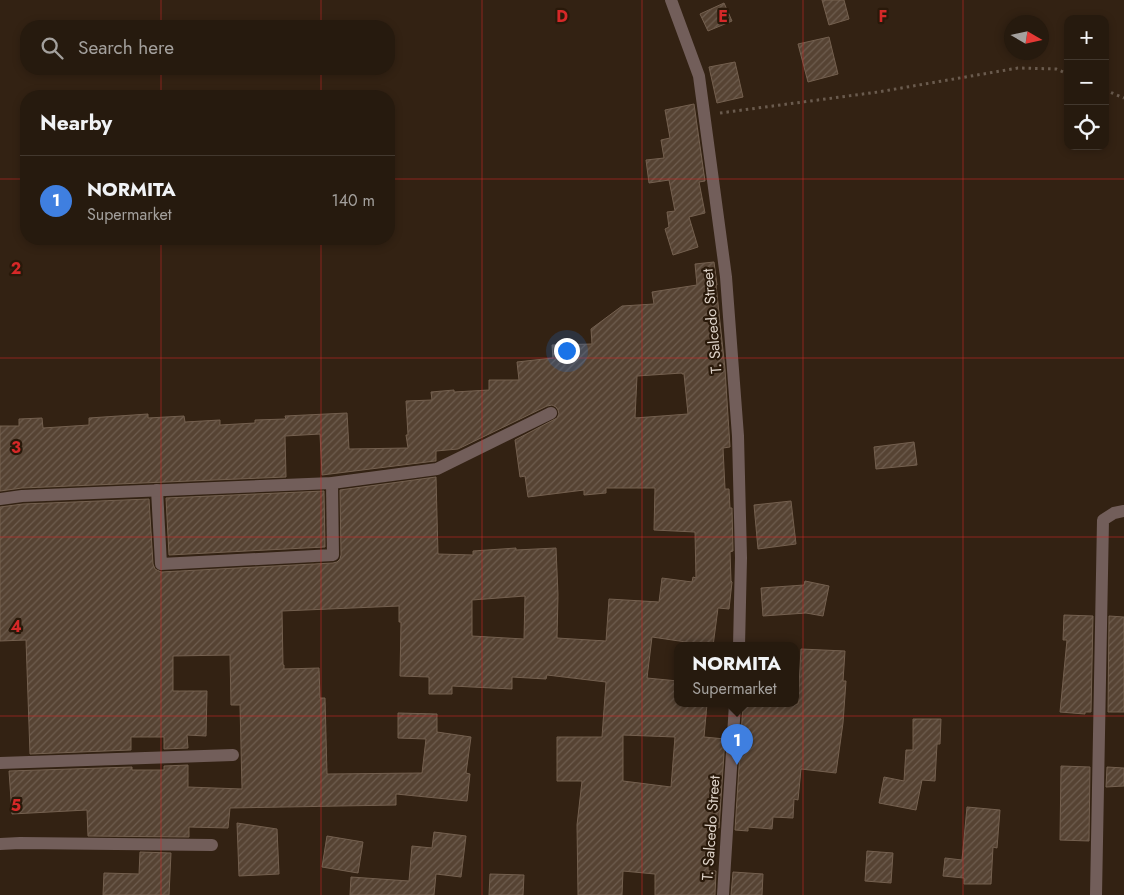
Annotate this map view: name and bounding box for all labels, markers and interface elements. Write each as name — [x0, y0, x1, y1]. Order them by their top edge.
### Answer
text: D — [556, 5, 568, 28]
text: E — [718, 5, 728, 28]
text: F — [879, 5, 887, 28]
north arrow — [1004, 15, 1049, 60]
map controls — [1064, 15, 1109, 150]
button: + — [1064, 15, 1109, 60]
search box — [20, 20, 395, 75]
icon: search — [38, 34, 66, 62]
text: Search here — [78, 34, 174, 61]
button: − — [1064, 60, 1109, 105]
button: locate — [1064, 105, 1109, 150]
text: Nearby — [40, 108, 112, 138]
text: NORMITA — [87, 176, 176, 203]
text: 1 — [52, 189, 60, 212]
text: 140 m — [332, 189, 375, 212]
text: Supermarket — [87, 203, 172, 226]
text: 2 — [11, 257, 21, 280]
street label: T. Salcedo Street — [696, 267, 728, 374]
your location — [554, 338, 580, 364]
text: 3 — [11, 436, 21, 459]
text: 4 — [10, 615, 22, 638]
popup — [674, 642, 799, 707]
text: NORMITA — [692, 650, 781, 677]
text: Supermarket — [692, 677, 777, 700]
pin: 1 — [721, 724, 753, 765]
street label: T. Salcedo Street — [696, 774, 726, 881]
text: 5 — [11, 794, 21, 817]

